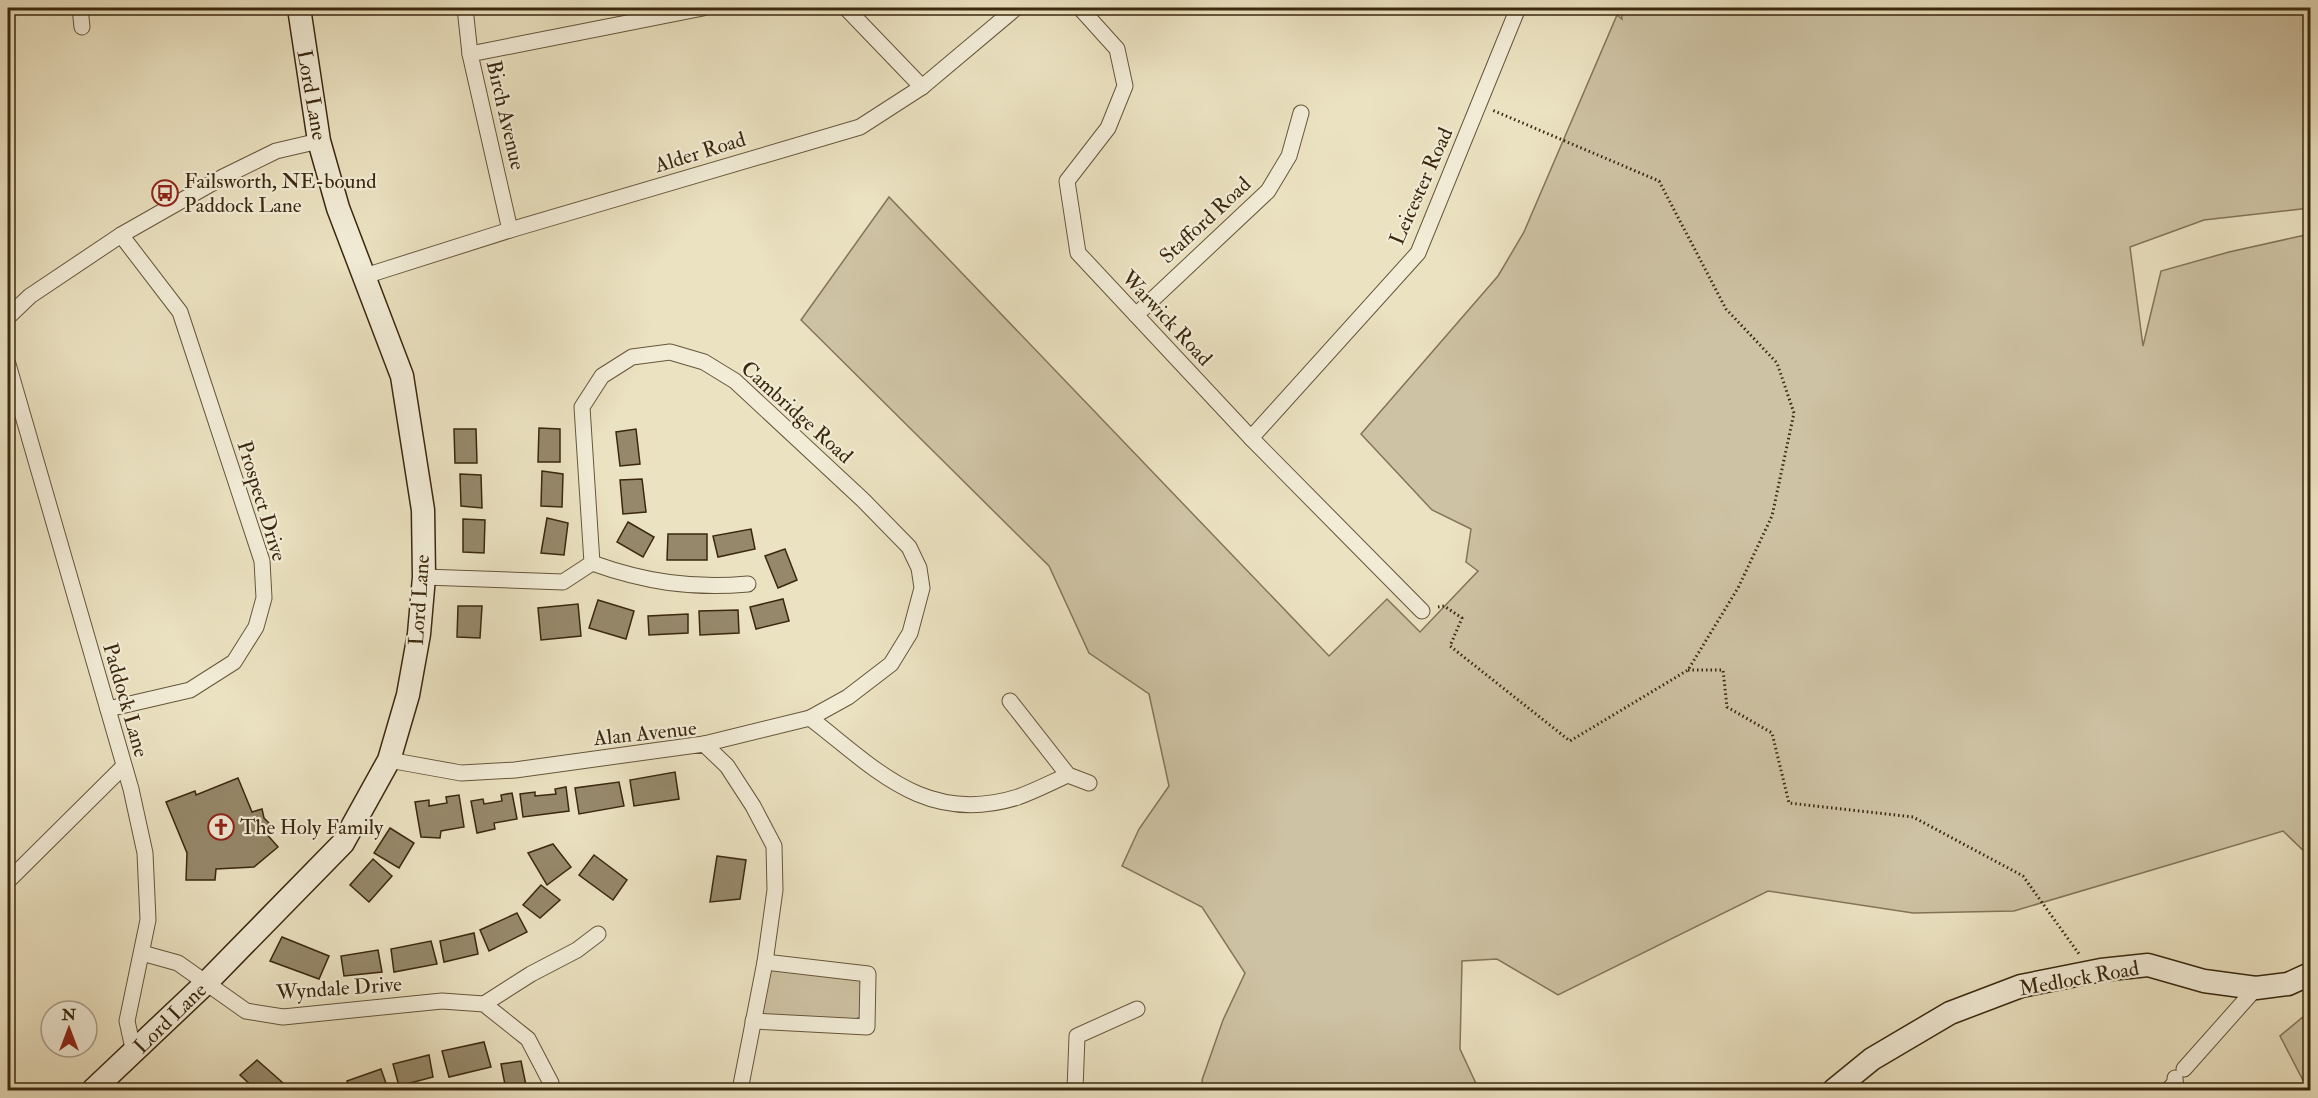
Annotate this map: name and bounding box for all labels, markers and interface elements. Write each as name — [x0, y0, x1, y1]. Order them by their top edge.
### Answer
street label: Lord Lane — [290, 48, 333, 143]
street label: Birch Avenue — [480, 58, 531, 173]
street label: Leicester Road — [1384, 123, 1460, 249]
street label: Alder Road — [650, 126, 750, 179]
place label: Failsworth, NE-bound Paddock Lane — [184, 168, 377, 219]
street label: Stafford Road — [1154, 171, 1257, 270]
bus stop icon: Failsworth, NE-bound Paddock Lane — [150, 178, 180, 208]
street label: Warwick Road — [1115, 264, 1218, 372]
street label: Cambridge Road — [735, 355, 859, 470]
street label: Prospect Drive — [230, 438, 293, 565]
street label: Lord Lane — [403, 553, 436, 647]
street label: Paddock Lane — [96, 640, 155, 761]
street label: Alan Avenue — [591, 715, 698, 752]
church icon: The Holy Family — [206, 812, 236, 842]
place label: The Holy Family — [240, 814, 384, 841]
street label: Medlock Road — [2017, 955, 2142, 1002]
street label: Wyndale Drive — [274, 971, 403, 1006]
street label: Lord Lane — [128, 977, 213, 1060]
north arrow — [39, 999, 99, 1059]
text: N — [61, 1005, 77, 1025]

